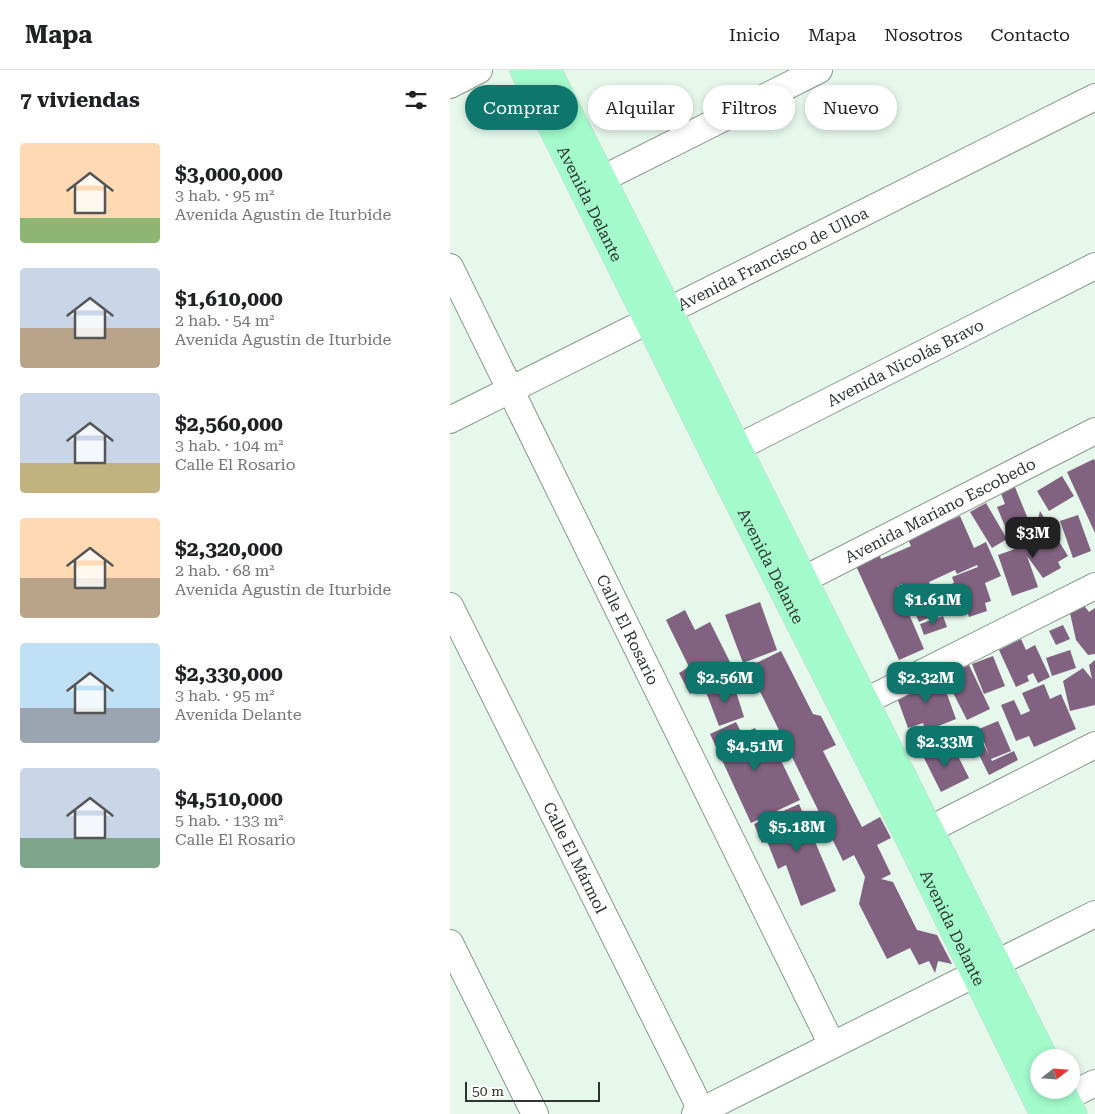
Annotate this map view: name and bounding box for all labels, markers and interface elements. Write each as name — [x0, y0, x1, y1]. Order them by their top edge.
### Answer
text: Mapa — [25, 21, 92, 49]
text: Inicio — [729, 24, 780, 45]
text: Mapa — [808, 24, 856, 45]
text: Nosotros — [884, 24, 962, 45]
text: Contacto — [990, 24, 1070, 45]
chip: Comprar — [465, 85, 578, 130]
chip: Alquilar — [588, 85, 693, 130]
chip: Filtros — [703, 85, 795, 130]
chip: Nuevo — [805, 85, 897, 130]
icon: filters — [402, 86, 430, 114]
text: 7 viviendas — [20, 88, 140, 112]
street label: Avenida Delante — [553, 143, 627, 265]
text: $3,000,000 — [175, 162, 283, 186]
icon: home — [60, 163, 120, 223]
text: 3 hab. · 95 m² — [175, 186, 275, 205]
street label: Avenida Francisco de Ulloa — [675, 203, 872, 314]
text: Avenida Agustín de Iturbide — [175, 205, 391, 224]
text: $1,610,000 — [175, 287, 283, 311]
icon: home — [60, 288, 120, 348]
text: 2 hab. · 54 m² — [175, 311, 275, 330]
street label: Avenida Nicolás Bravo — [824, 315, 987, 411]
text: Avenida Agustín de Iturbide — [175, 330, 391, 349]
text: $2,560,000 — [175, 412, 283, 436]
icon: home — [60, 413, 120, 473]
text: 3 hab. · 104 m² — [175, 436, 284, 455]
street label: Avenida Mariano Escobedo — [842, 454, 1039, 567]
text: Calle El Rosario — [175, 455, 296, 474]
street label: Avenida Delante — [734, 505, 808, 627]
pin: $3M — [1009, 516, 1057, 559]
text: $3M — [1016, 523, 1050, 542]
text: $2,320,000 — [175, 537, 283, 561]
icon: home — [60, 538, 120, 598]
text: 2 hab. · 68 m² — [175, 561, 275, 580]
street label: Calle El Rosario — [592, 572, 663, 688]
text: Avenida Agustín de Iturbide — [175, 580, 391, 599]
pin: $1.61M — [892, 584, 974, 626]
text: $1.61M — [905, 590, 961, 609]
text: $2,330,000 — [175, 662, 283, 686]
pin: $2.56M — [684, 662, 766, 704]
pin: $2.32M — [885, 662, 967, 704]
icon: home — [60, 663, 120, 723]
text: $2.56M — [697, 668, 753, 687]
text: $2.32M — [898, 668, 954, 687]
text: 3 hab. · 95 m² — [175, 686, 275, 705]
text: Avenida Delante — [175, 705, 301, 724]
pin: $2.33M — [904, 726, 986, 768]
pin: $4.51M — [714, 730, 796, 772]
text: $2.33M — [917, 732, 973, 751]
text: $4.51M — [727, 736, 783, 755]
text: $4,510,000 — [175, 787, 283, 811]
icon: home — [60, 788, 120, 848]
street label: Calle El Mármol — [539, 799, 611, 917]
pin: $5.18M — [756, 810, 838, 853]
text: 5 hab. · 133 m² — [175, 811, 284, 830]
text: $5.18M — [769, 817, 825, 836]
text: Calle El Rosario — [175, 830, 296, 849]
street label: Avenida Delante — [916, 867, 989, 989]
north arrow — [1030, 1049, 1080, 1099]
map controls — [1030, 1049, 1080, 1099]
scale bar — [465, 1079, 600, 1102]
text: 50 m — [472, 1083, 504, 1099]

